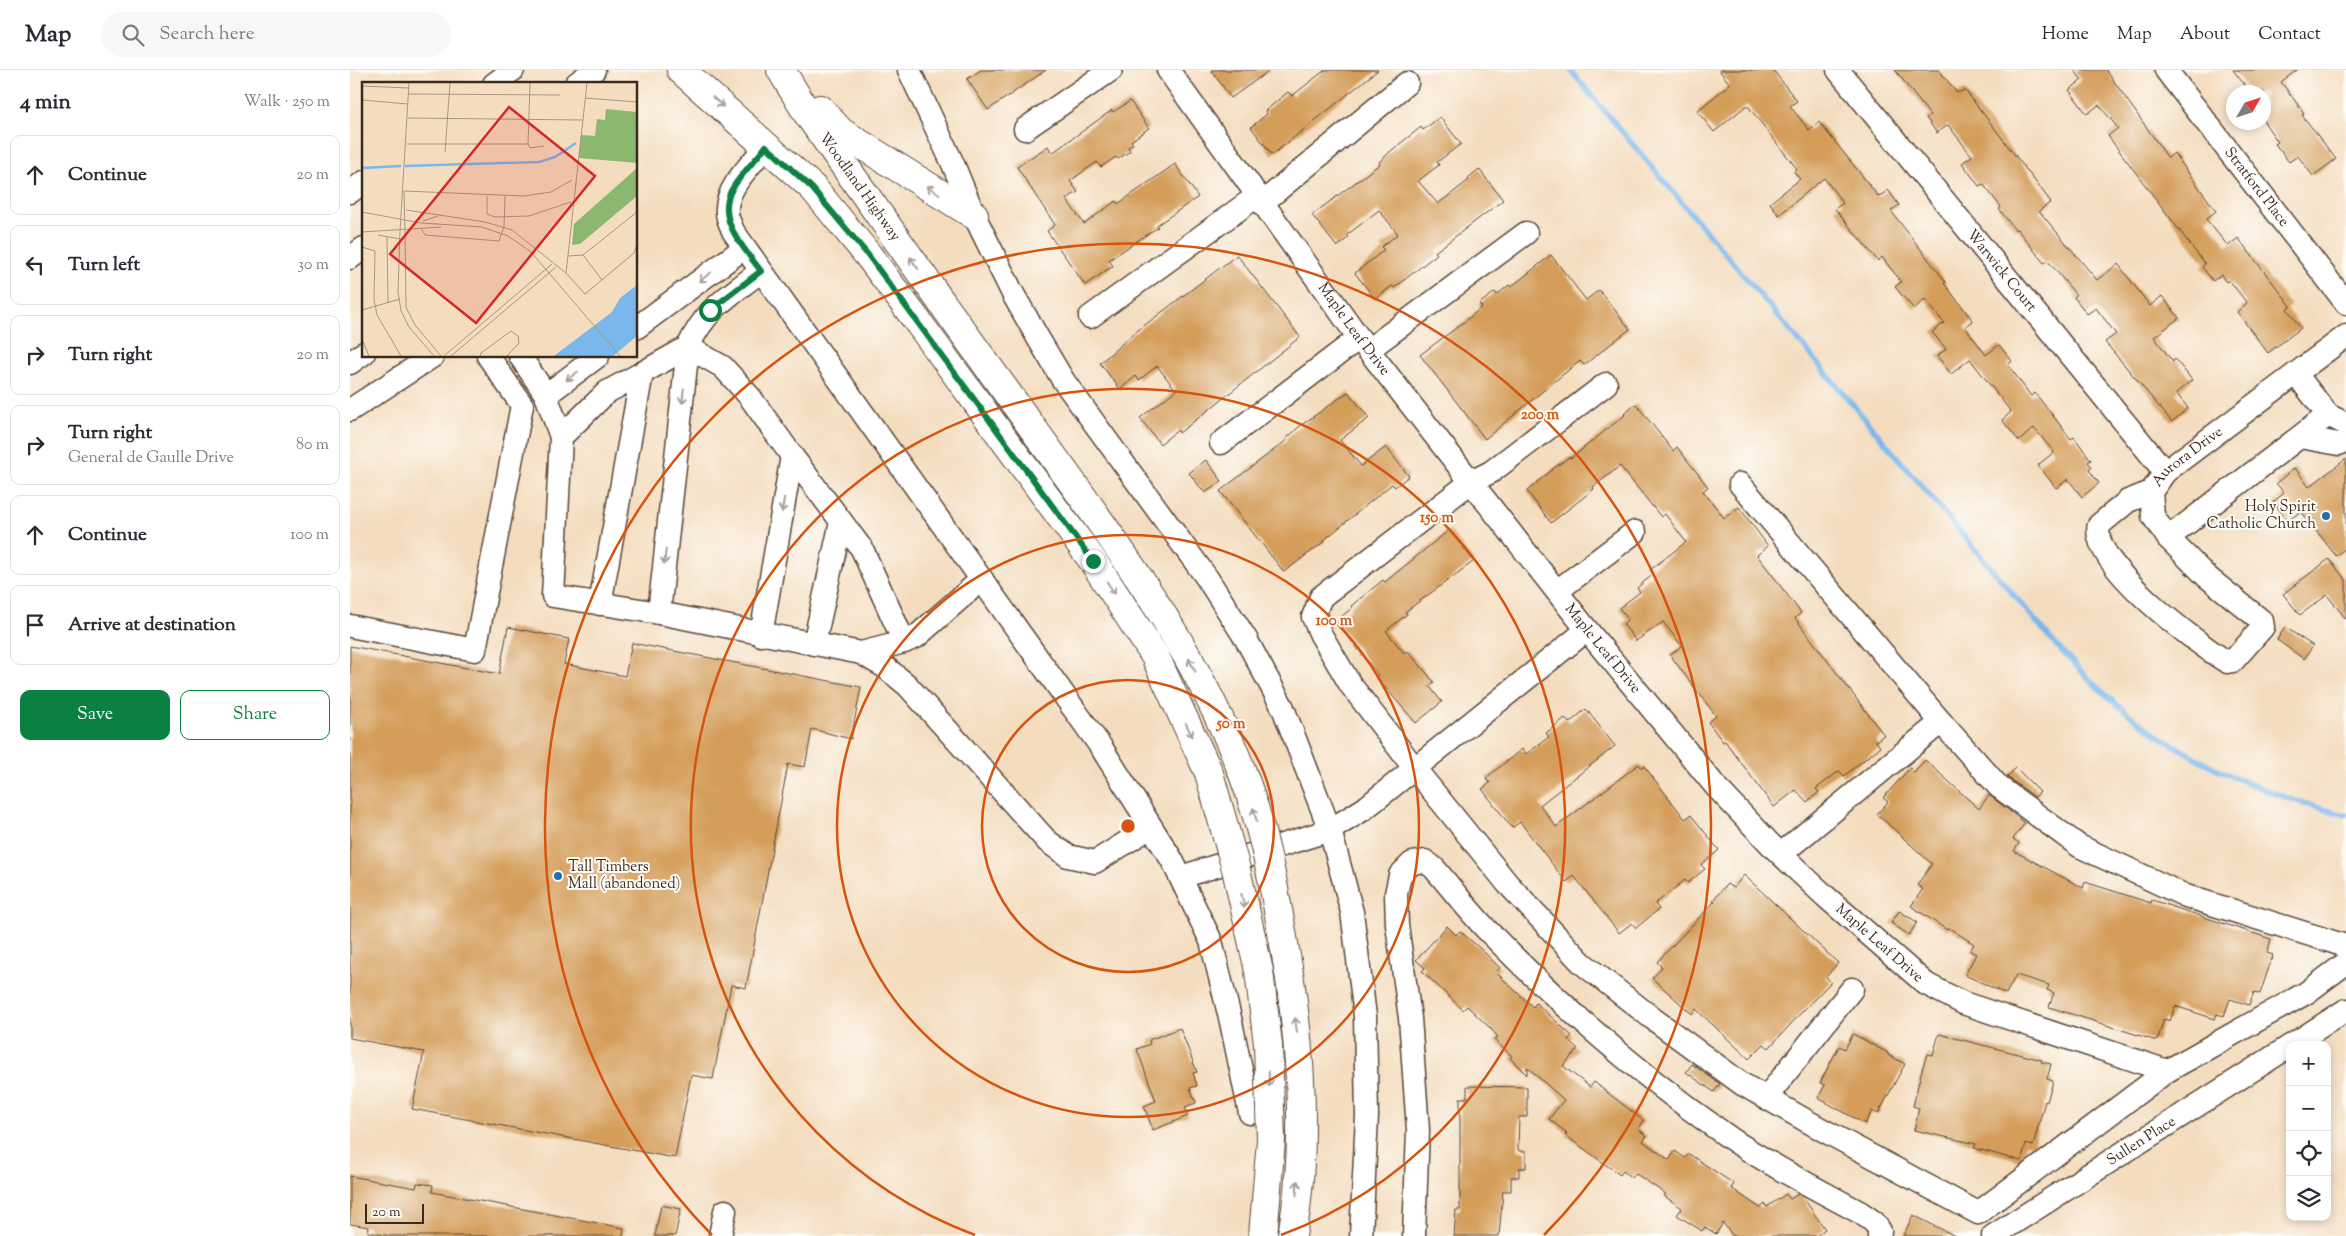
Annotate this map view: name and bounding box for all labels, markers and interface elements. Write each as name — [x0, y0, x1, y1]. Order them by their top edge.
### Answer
search box — [101, 12, 451, 57]
text: Map — [25, 18, 71, 52]
icon: search — [119, 21, 147, 49]
text: Search here — [159, 21, 255, 48]
text: Home — [2042, 22, 2089, 48]
text: Map — [2117, 22, 2152, 48]
text: About — [2180, 22, 2230, 48]
text: Contact — [2258, 22, 2321, 48]
inset map — [362, 82, 638, 358]
north arrow — [2226, 85, 2271, 130]
text: 4 min — [20, 88, 71, 118]
text: Walk · 250 m — [244, 91, 330, 114]
one-way arrow — [711, 96, 724, 108]
street label: Woodland Highway — [814, 128, 906, 246]
street label: Stratford Place — [2219, 143, 2294, 231]
icon: ahead — [21, 161, 49, 189]
text: Continue — [68, 162, 147, 189]
text: 20 m — [296, 164, 329, 187]
one-way arrow — [926, 184, 940, 194]
street label: Warwick Court — [1961, 225, 2041, 317]
icon: left — [21, 251, 49, 279]
text: Turn left — [68, 252, 140, 279]
text: 30 m — [298, 254, 329, 277]
one-way arrow — [909, 256, 919, 270]
one-way arrow — [698, 272, 712, 282]
street label: Maple Leaf Drive — [1313, 279, 1395, 380]
route start — [699, 299, 722, 322]
icon: right — [21, 341, 49, 369]
text: Turn right — [68, 342, 152, 369]
text: 20 m — [296, 344, 329, 367]
one-way arrow — [565, 371, 579, 381]
one-way arrow — [678, 387, 688, 403]
text: 200 m — [1521, 405, 1560, 426]
text: Turn right — [68, 420, 152, 447]
street label: Aurora Drive — [2147, 422, 2227, 491]
icon: right — [21, 431, 49, 459]
text: 80 m — [296, 434, 329, 457]
text: General de Gaulle Drive — [68, 447, 234, 470]
one-way arrow — [778, 496, 788, 512]
place label: Holy Spirit Catholic Church — [2207, 497, 2316, 535]
text: 150 m — [1420, 508, 1454, 529]
marker: Holy Spirit Catholic Church — [2320, 510, 2332, 522]
icon: ahead — [21, 521, 49, 549]
text: Continue — [68, 522, 147, 549]
text: 100 m — [290, 524, 329, 547]
one-way arrow — [660, 549, 670, 565]
route end — [1082, 550, 1105, 573]
one-way arrow — [1105, 581, 1116, 595]
street label: Maple Leaf Drive — [1560, 599, 1646, 698]
icon: arrive — [21, 611, 49, 639]
text: 100 m — [1316, 611, 1353, 632]
text: Arrive at destination — [68, 612, 236, 639]
one-way arrow — [1187, 658, 1196, 673]
button: Save — [20, 690, 170, 740]
button: Share — [180, 690, 330, 740]
text: 50 m — [1216, 714, 1246, 735]
one-way arrow — [1185, 722, 1195, 737]
one-way arrow — [1249, 807, 1259, 823]
centre of rings — [1119, 817, 1137, 835]
place label: Tall Timbers Mall (abandoned) — [568, 857, 680, 895]
marker: Tall Timbers Mall (abandoned) — [552, 870, 564, 882]
one-way arrow — [1239, 893, 1248, 909]
street label: Maple Leaf Drive — [1831, 899, 1928, 988]
one-way arrow — [1291, 1018, 1301, 1034]
map controls — [2286, 1041, 2331, 1221]
button: + — [2286, 1041, 2331, 1086]
one-way arrow — [1265, 1070, 1274, 1086]
button: − — [2286, 1086, 2331, 1131]
street label: Sullen Place — [2103, 1111, 2180, 1171]
button: locate — [2286, 1131, 2331, 1176]
button: layers — [2286, 1176, 2331, 1221]
one-way arrow — [1292, 1180, 1301, 1196]
scale bar — [365, 1201, 424, 1224]
text: 20 m — [372, 1203, 401, 1223]

